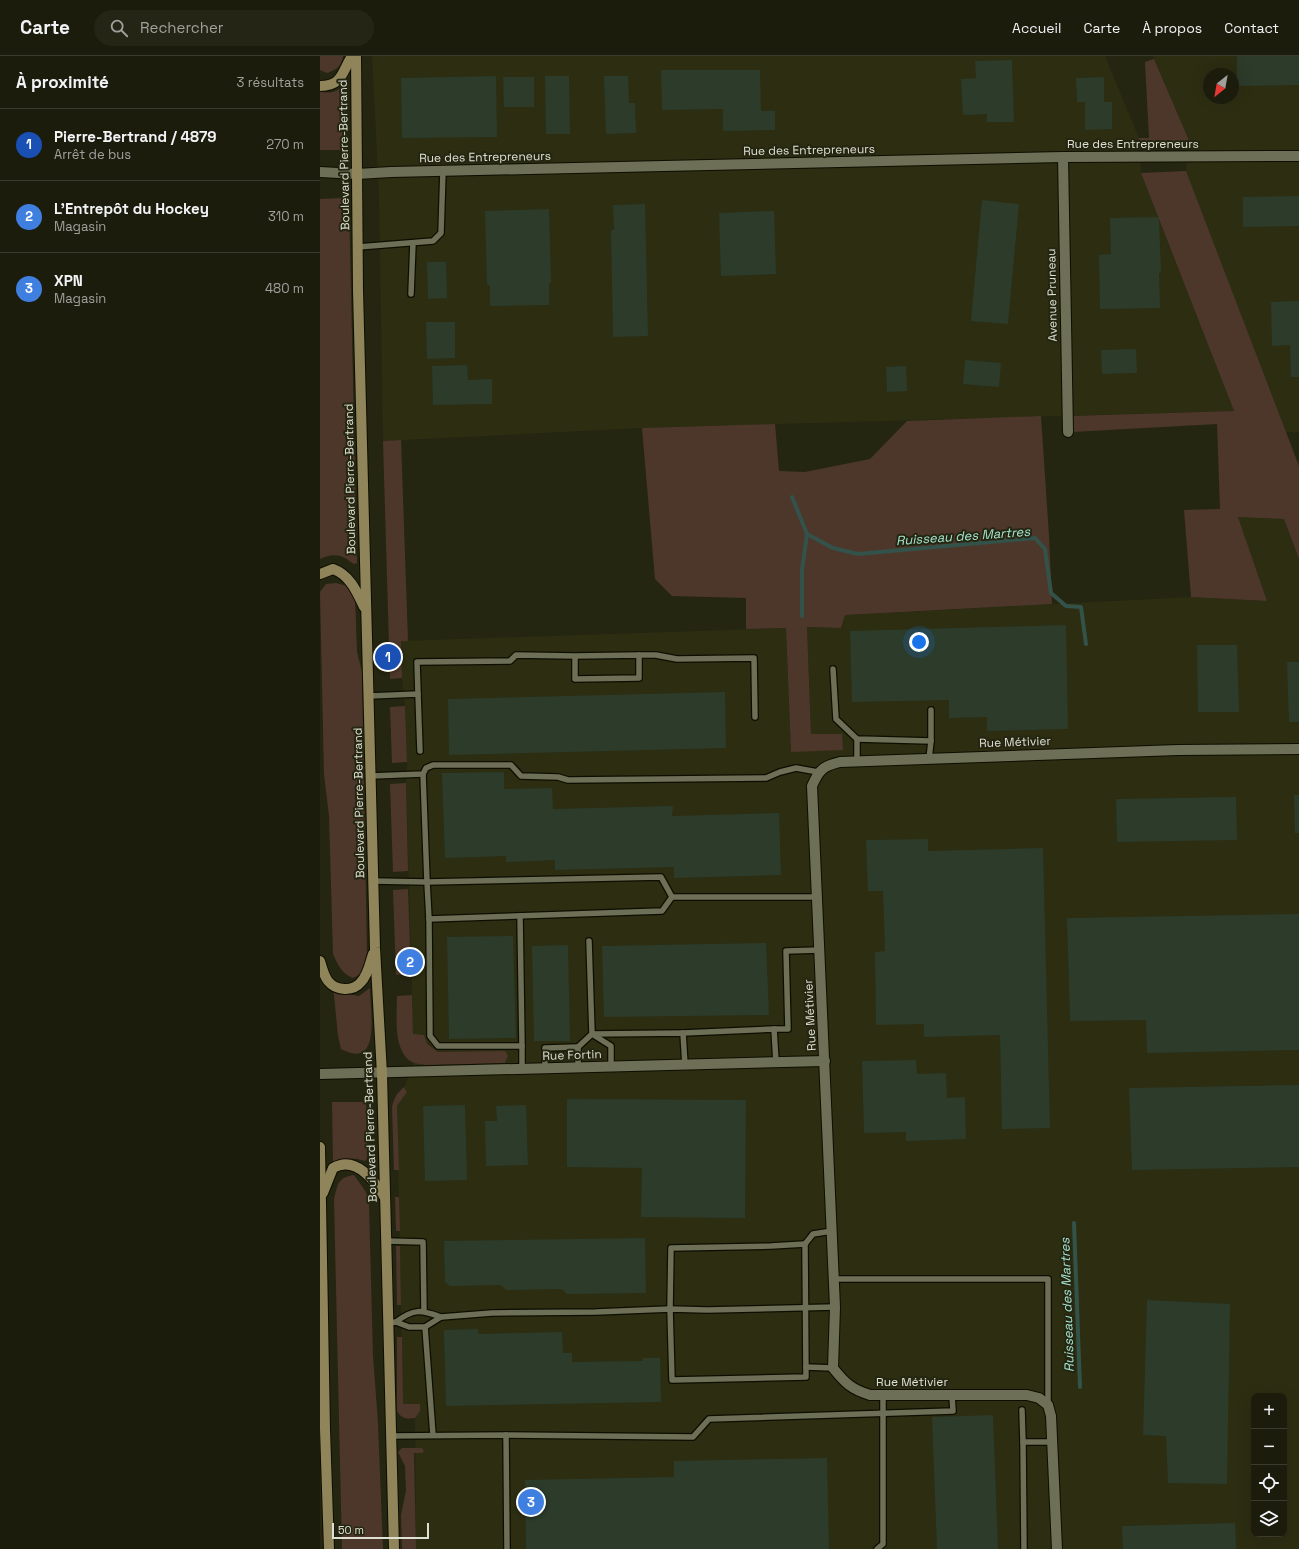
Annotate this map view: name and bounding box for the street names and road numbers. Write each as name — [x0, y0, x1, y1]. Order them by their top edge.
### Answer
street label: Boulevard Pierre-Bertrand — [335, 79, 353, 231]
street label: Rue des Entrepreneurs — [1067, 136, 1199, 152]
street label: Rue des Entrepreneurs — [743, 141, 875, 159]
street label: Rue des Entrepreneurs — [419, 148, 551, 166]
street label: Avenue Pruneau — [1043, 248, 1061, 342]
street label: Boulevard Pierre-Bertrand — [341, 403, 359, 555]
street label: Boulevard Pierre-Bertrand — [350, 727, 368, 879]
street label: Rue Métivier — [979, 733, 1052, 751]
street label: Rue Métivier — [800, 978, 820, 1051]
street label: Rue Fortin — [542, 1046, 602, 1064]
street label: Boulevard Pierre-Bertrand — [359, 1051, 381, 1203]
street label: Rue Métivier — [876, 1374, 948, 1390]

